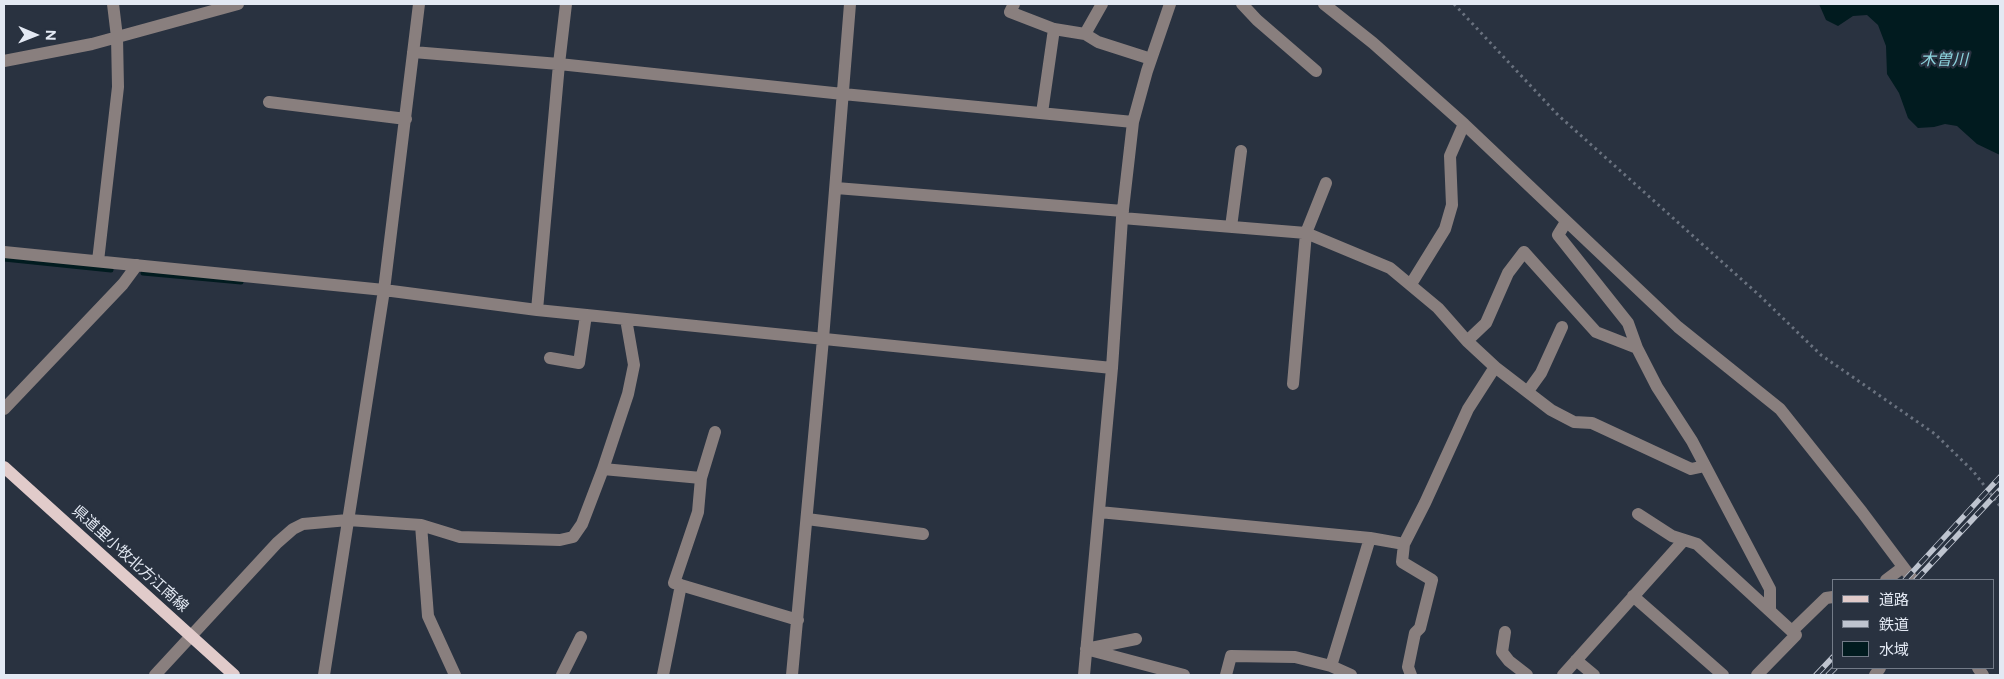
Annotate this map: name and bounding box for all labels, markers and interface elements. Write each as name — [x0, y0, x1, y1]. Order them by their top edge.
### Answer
north arrow — [10, 10, 60, 60]
text: N — [42, 30, 59, 41]
water label: 木曽川 — [1920, 50, 1968, 70]
street label: 県道里小牧北方江南線 — [68, 502, 192, 616]
legend — [1832, 579, 1994, 669]
text: 道路 — [1879, 591, 1909, 609]
text: 鉄道 — [1879, 616, 1909, 634]
text: 水域 — [1879, 641, 1909, 659]

